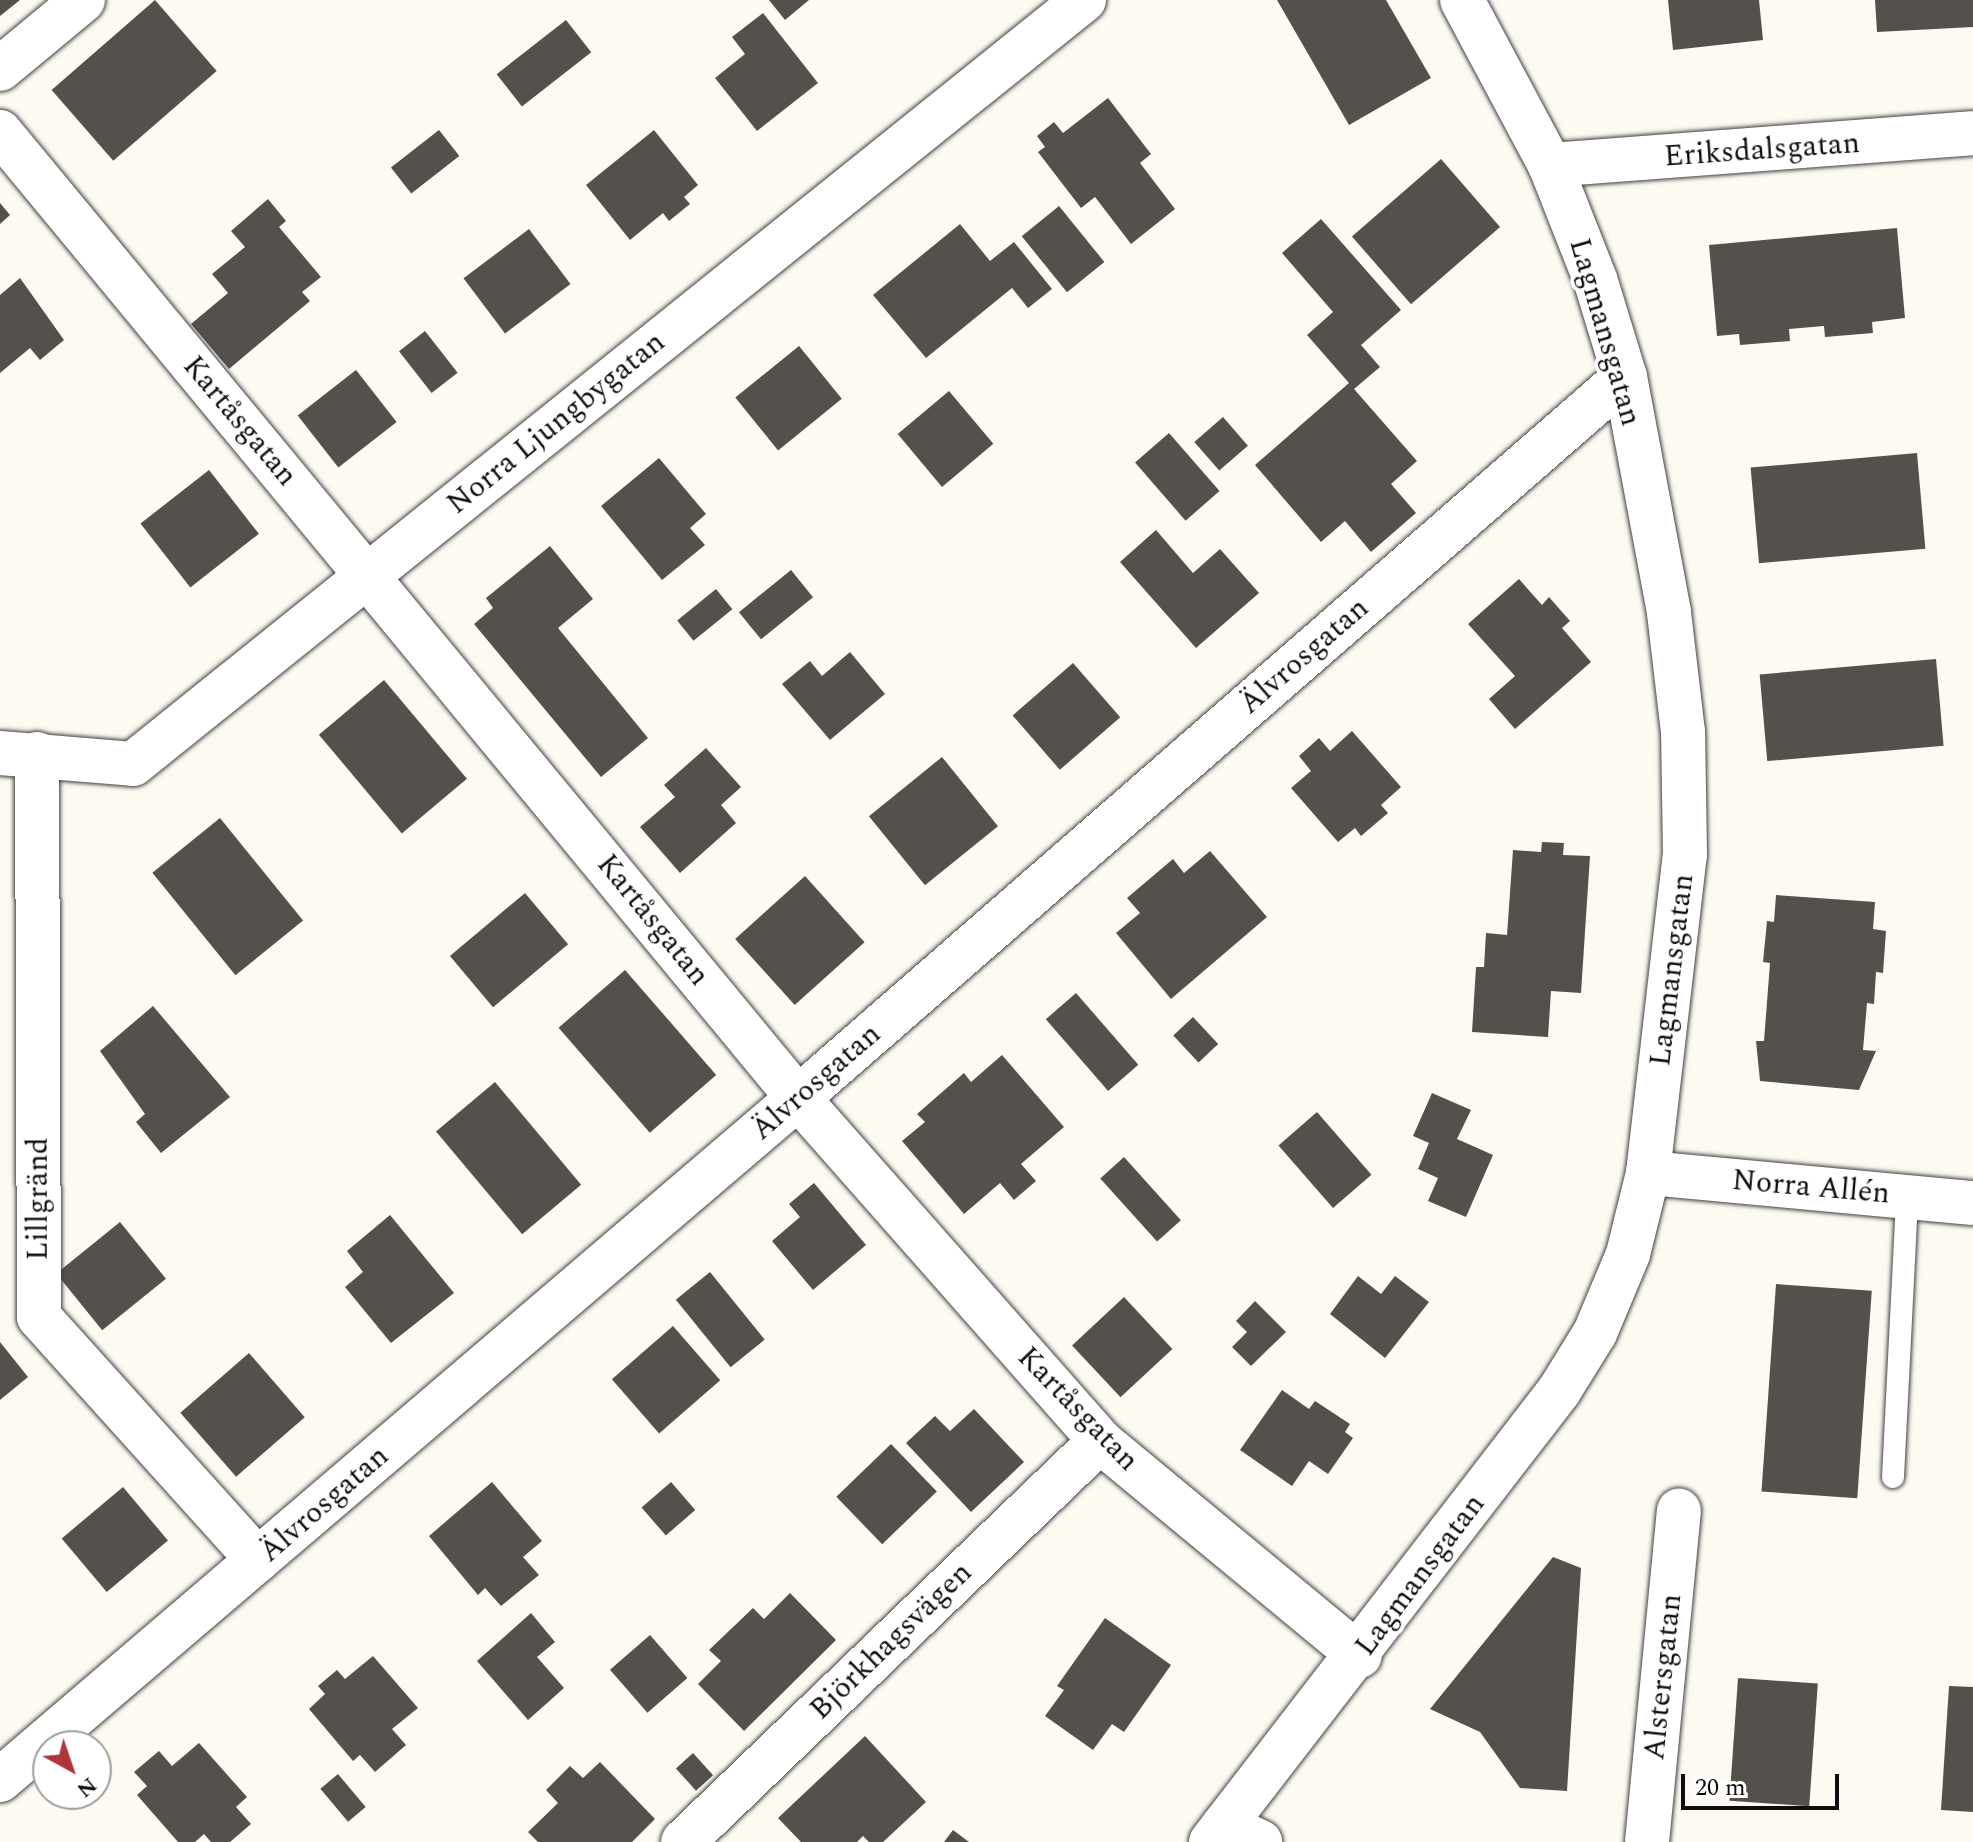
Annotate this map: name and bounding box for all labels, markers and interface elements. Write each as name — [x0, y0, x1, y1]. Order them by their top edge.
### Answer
street label: Eriksdalsgatan — [1663, 125, 1861, 175]
street label: Lagmansgatan — [1561, 234, 1649, 430]
street label: Norra Ljungbygatan — [440, 324, 672, 522]
street label: Kartåsgatan — [175, 349, 305, 493]
street label: Älvrosgatan — [1232, 590, 1376, 722]
street label: Kartåsgatan — [589, 847, 717, 993]
street label: Lagmansgatan — [1642, 872, 1702, 1068]
street label: Älvrosgatan — [744, 1016, 888, 1148]
street label: Lillgränd — [20, 1137, 56, 1261]
street label: Norra Allén — [1731, 1162, 1891, 1212]
street label: Kartåsgatan — [1010, 1339, 1146, 1479]
street label: Älvrosgatan — [252, 1438, 396, 1570]
street label: Lagmansgatan — [1347, 1487, 1493, 1663]
street label: Björkhagsvägen — [802, 1555, 980, 1727]
street label: Alstersgatan — [1636, 1592, 1690, 1762]
north arrow — [32, 1730, 112, 1810]
scale bar — [1685, 1758, 1843, 1808]
text: N — [69, 1769, 104, 1806]
text: 20 m — [1695, 1770, 1746, 1806]

